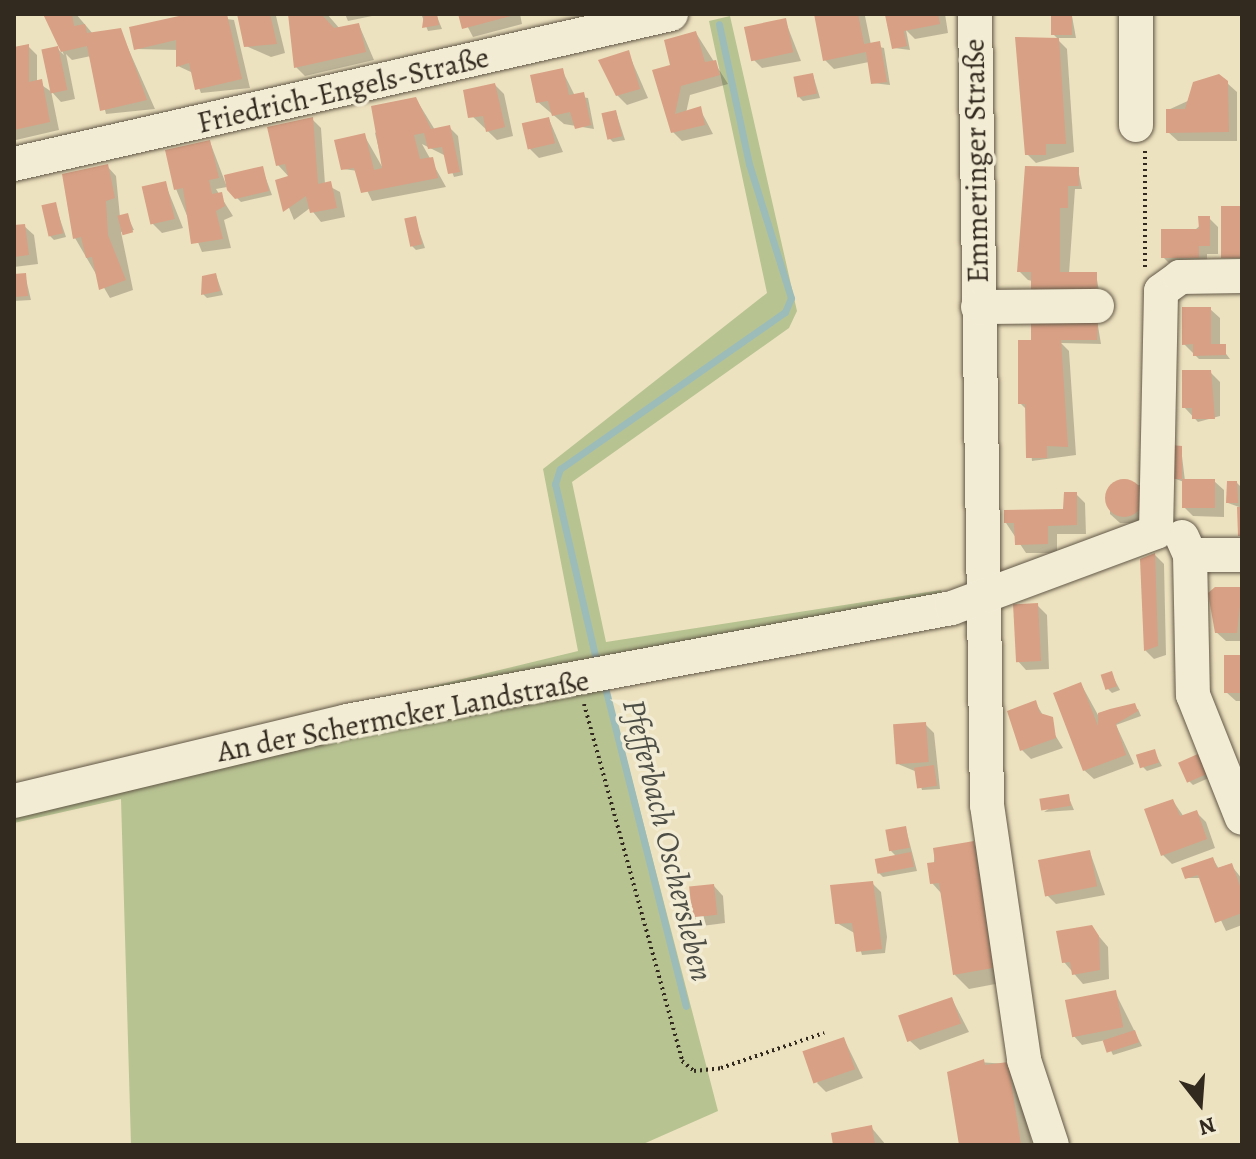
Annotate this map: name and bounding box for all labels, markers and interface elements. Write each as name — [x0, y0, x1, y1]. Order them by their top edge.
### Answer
street label: Emmeringer Straße — [956, 38, 996, 284]
street label: Friedrich-Engels-Straße — [194, 39, 492, 141]
street label: An der Schermcker Landstraße — [214, 662, 592, 770]
water label: Pfefferbach Oschersleben — [614, 695, 722, 985]
north arrow — [1160, 1063, 1240, 1143]
text: N — [1195, 1109, 1219, 1143]

